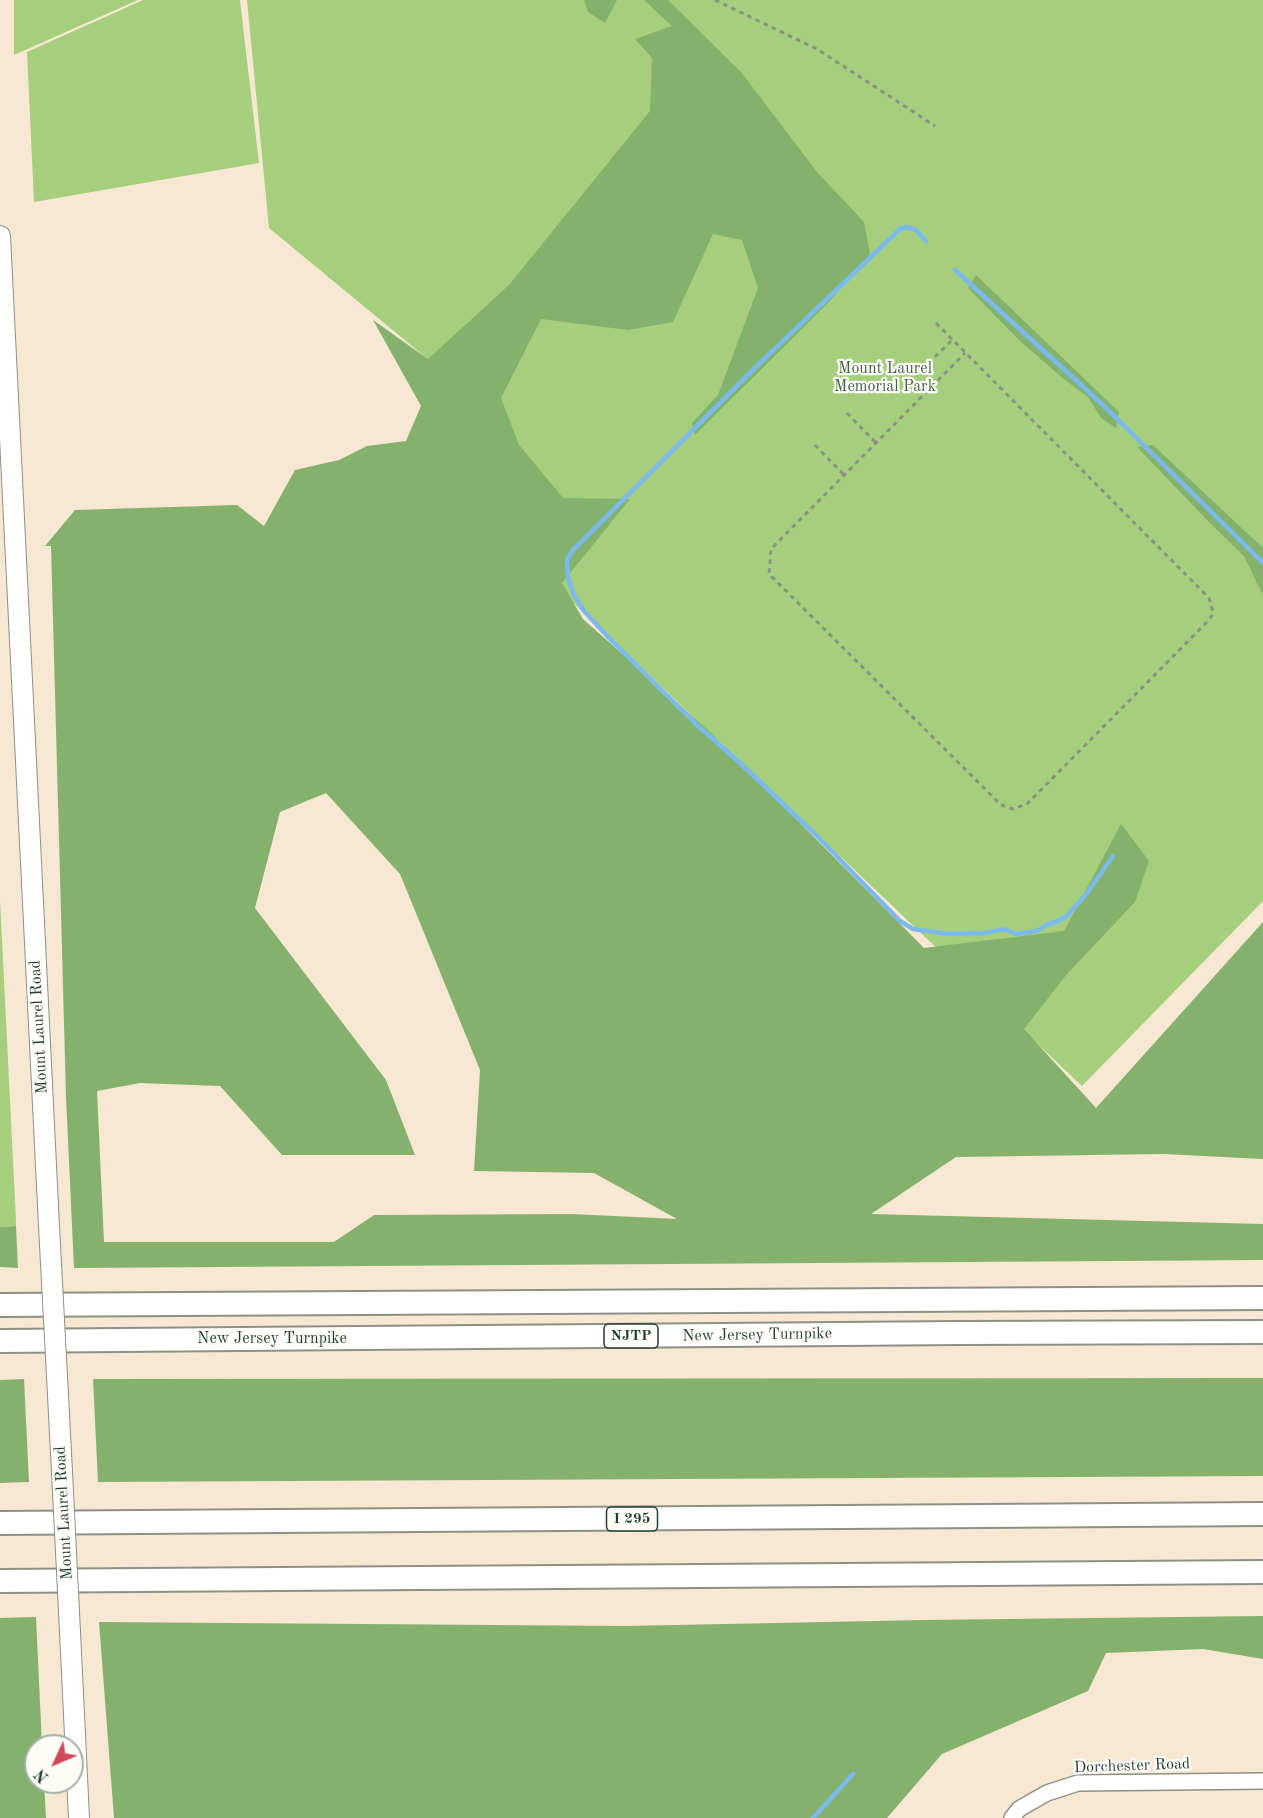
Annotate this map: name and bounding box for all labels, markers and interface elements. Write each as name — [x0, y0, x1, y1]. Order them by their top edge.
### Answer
park label: Mount Laurel Memorial Park — [834, 359, 936, 397]
street label: Mount Laurel Road — [26, 960, 52, 1094]
road number: NJTP — [604, 1324, 658, 1348]
street label: New Jersey Turnpike — [682, 1324, 832, 1346]
street label: New Jersey Turnpike — [197, 1329, 347, 1349]
street label: Mount Laurel Road — [51, 1446, 77, 1580]
road number: I 295 — [606, 1507, 658, 1531]
north arrow — [24, 1734, 84, 1794]
street label: Dorchester Road — [1073, 1754, 1191, 1778]
text: N — [32, 1765, 53, 1785]

